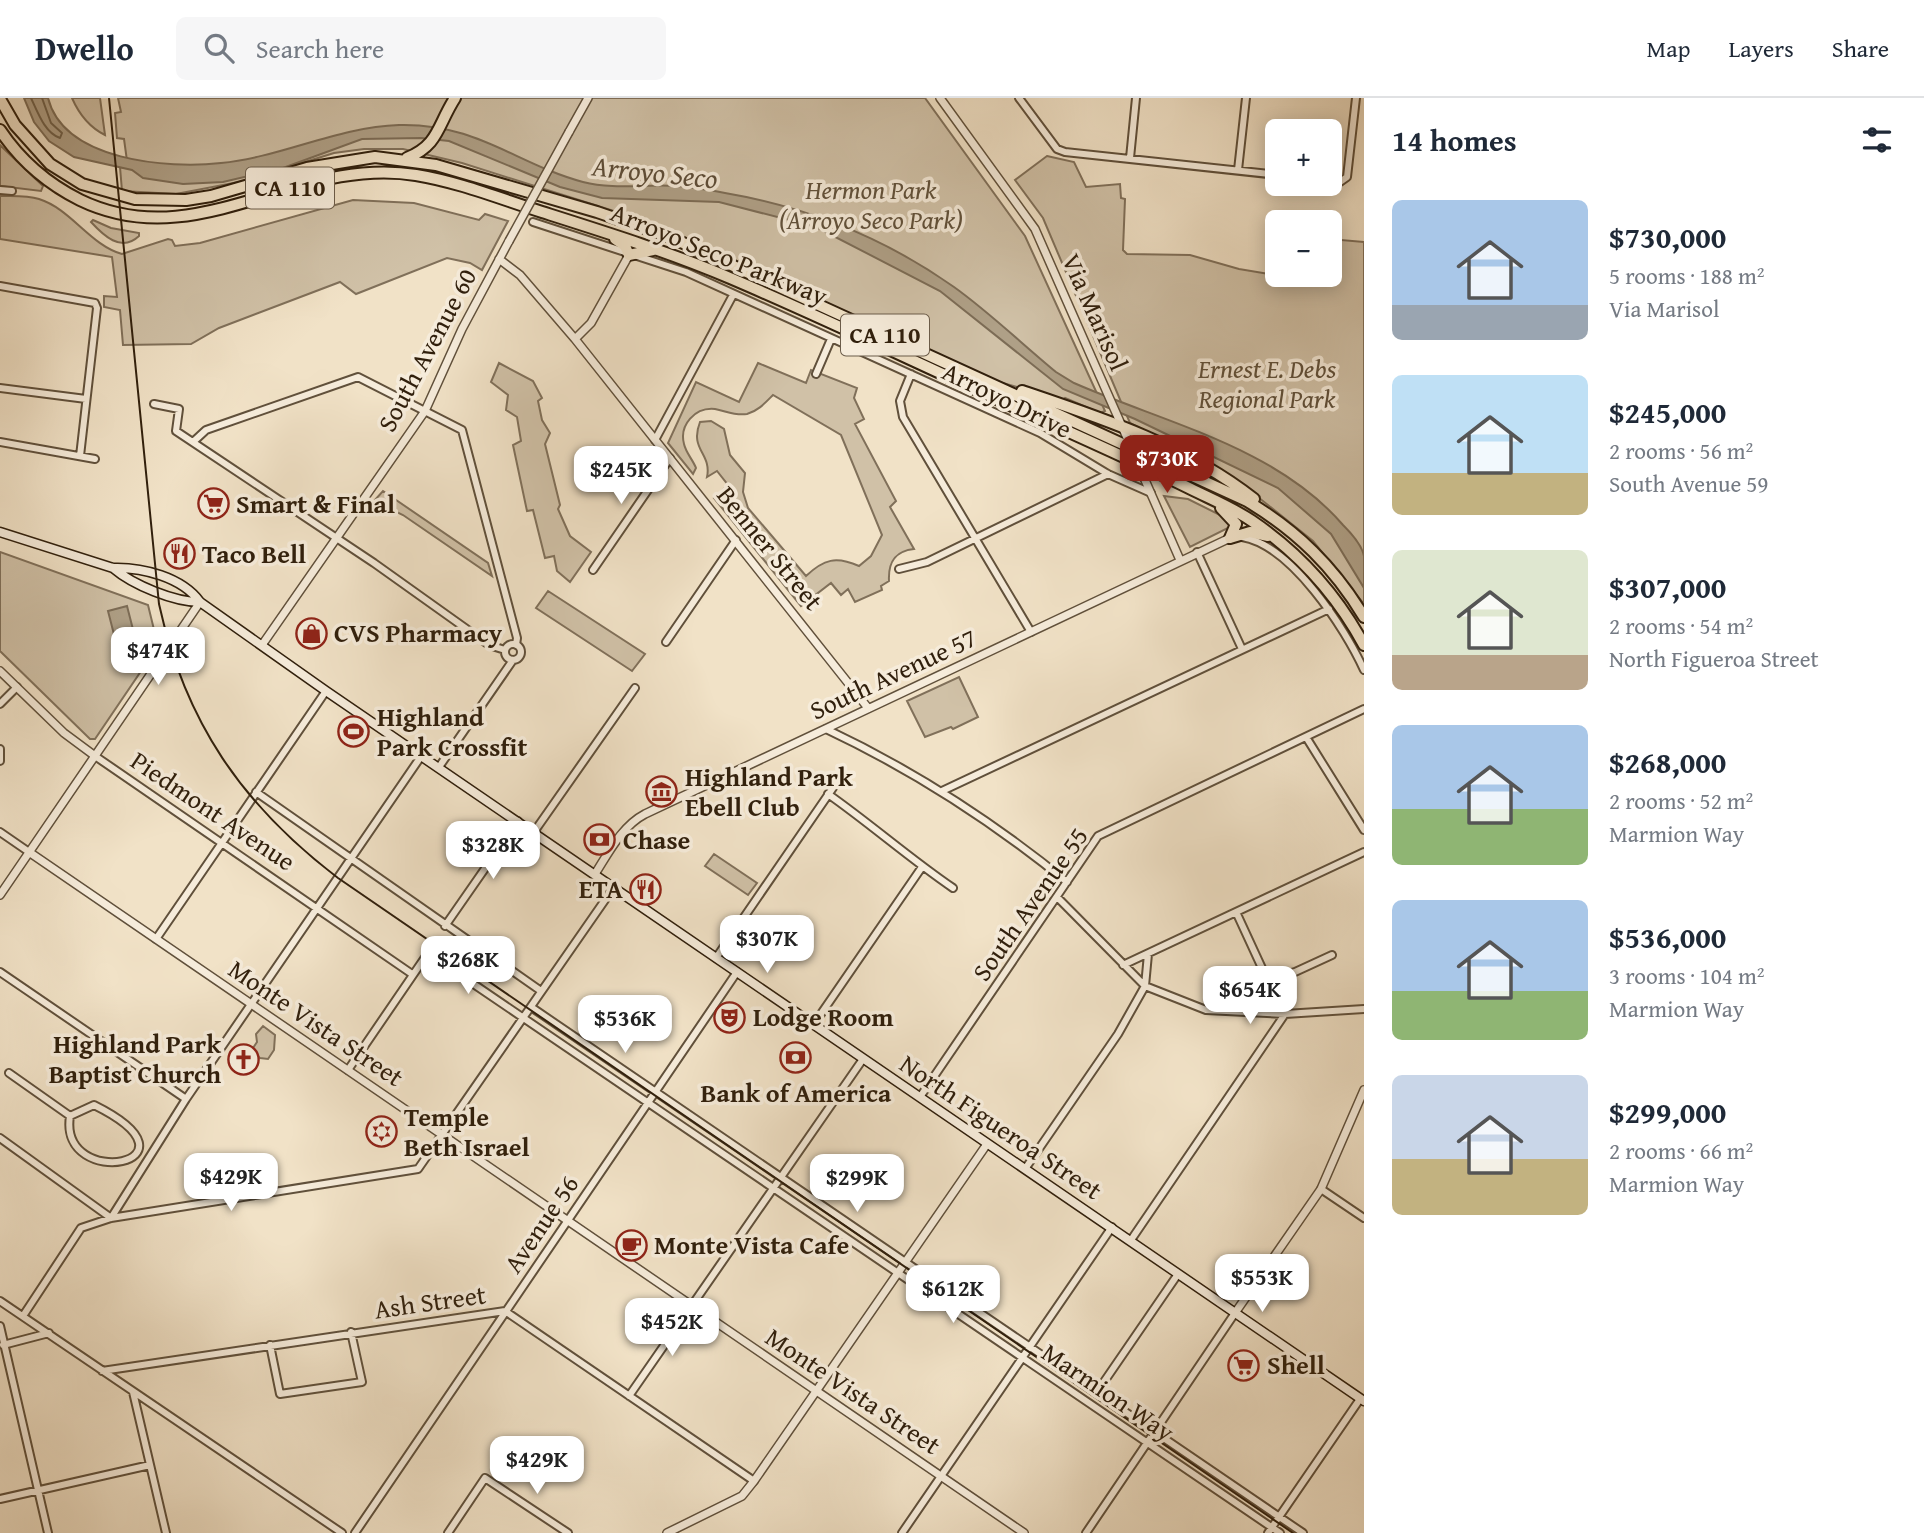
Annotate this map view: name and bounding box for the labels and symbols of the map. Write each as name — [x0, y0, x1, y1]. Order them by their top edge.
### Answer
water label: Arroyo Seco — [589, 144, 720, 198]
road number: CA 110 — [246, 168, 334, 208]
park label: Hermon Park (Arroyo Seco Park) — [779, 170, 963, 239]
street label: Arroyo Seco Parkway — [605, 192, 833, 315]
street label: Via Marisol — [1052, 247, 1139, 377]
street label: South Avenue 60 — [367, 261, 486, 438]
road number: CA 110 — [841, 314, 929, 356]
park label: Ernest E. Debs Regional Park — [1197, 349, 1337, 418]
street label: Arroyo Drive — [936, 351, 1079, 448]
pin: $730K — [1118, 436, 1216, 495]
pin: $245K — [572, 446, 670, 506]
street label: Benner Street — [708, 477, 833, 618]
place label: Smart & Final — [236, 484, 395, 523]
supermarket icon: Smart & Final — [196, 487, 230, 521]
place label: Taco Bell — [202, 534, 306, 573]
restaurant icon: Taco Bell — [162, 537, 196, 571]
place label: CVS Pharmacy — [334, 613, 503, 652]
shop icon: CVS Pharmacy — [294, 616, 328, 650]
street label: South Avenue 57 — [803, 618, 983, 729]
pin: $474K — [109, 628, 207, 687]
place label: Highland Park Crossfit — [377, 697, 527, 766]
sports icon: Highland Park Crossfit — [337, 715, 371, 749]
street label: Piedmont Avenue — [123, 741, 303, 880]
place label: Highland Park Ebell Club — [685, 757, 853, 826]
museum icon: Highland Park Ebell Club — [645, 775, 679, 809]
street label: South Avenue 55 — [962, 819, 1097, 989]
place label: Chase — [623, 820, 691, 859]
pin: $328K — [444, 822, 542, 881]
bank icon: Chase — [583, 823, 617, 857]
place label: ETA — [579, 869, 623, 908]
restaurant icon: ETA — [629, 872, 663, 906]
pin: $307K — [718, 916, 816, 975]
pin: $268K — [419, 936, 517, 996]
street label: Monte Vista Street — [221, 949, 412, 1096]
pin: $654K — [1201, 967, 1299, 1026]
pin: $536K — [576, 996, 674, 1055]
place label: Lodge Room — [753, 997, 894, 1036]
theatre icon: Lodge Room — [713, 1000, 747, 1034]
place label: Highland Park Baptist Church — [49, 1024, 222, 1093]
bank icon: Bank of America — [779, 1040, 813, 1074]
church icon: Highland Park Baptist Church — [227, 1042, 261, 1076]
street label: North Figueroa Street — [892, 1044, 1110, 1209]
place label: Bank of America — [701, 1073, 892, 1112]
place label: Temple Beth Israel — [404, 1097, 530, 1166]
synagogue icon: Temple Beth Israel — [364, 1115, 398, 1149]
pin: $429K — [182, 1154, 280, 1213]
pin: $299K — [808, 1154, 906, 1214]
street label: Avenue 56 — [493, 1167, 588, 1280]
place label: Monte Vista Cafe — [654, 1225, 850, 1264]
cafe icon: Monte Vista Cafe — [614, 1228, 648, 1262]
pin: $553K — [1213, 1254, 1311, 1314]
pin: $612K — [904, 1266, 1002, 1325]
street label: Ash Street — [372, 1274, 488, 1329]
pin: $452K — [623, 1298, 721, 1358]
street label: Monte Vista Street — [758, 1317, 949, 1464]
street label: Marmion Way — [1034, 1333, 1183, 1450]
place label: Shell — [1267, 1345, 1325, 1384]
supermarket icon: Shell — [1227, 1348, 1261, 1382]
pin: $429K — [488, 1436, 586, 1496]

